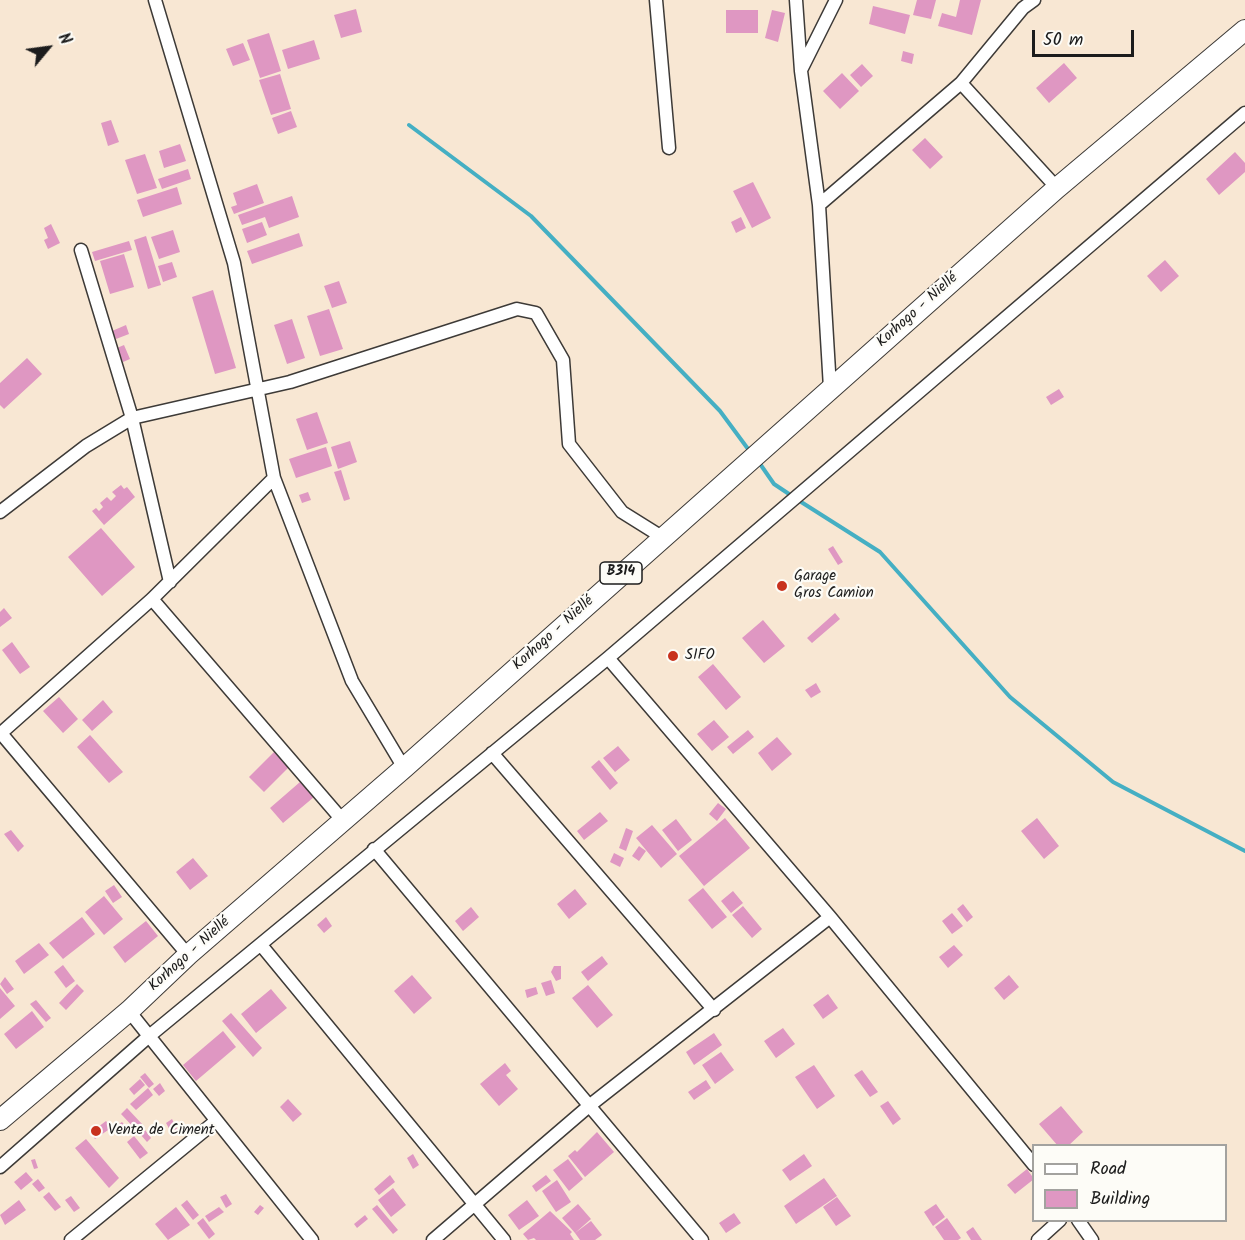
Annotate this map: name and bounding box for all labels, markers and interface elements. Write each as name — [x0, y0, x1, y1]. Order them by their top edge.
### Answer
north arrow — [18, 18, 78, 78]
scale bar — [1035, 18, 1137, 56]
text: 50 m — [1043, 26, 1083, 55]
text: N — [51, 29, 78, 50]
street label: Korhogo - Niellé — [874, 270, 962, 352]
road number: B314 — [600, 562, 642, 584]
place label: Garage Gros Camion — [794, 568, 874, 603]
marker: Garage Gros Camion — [775, 579, 789, 593]
street label: Korhogo - Niellé — [510, 593, 598, 675]
place label: SIFO — [685, 647, 715, 665]
marker: SIFO — [666, 649, 680, 663]
street label: Korhogo - Niellé — [146, 914, 234, 996]
place label: Vente de Ciment — [108, 1122, 215, 1140]
marker: Vente de Ciment — [89, 1124, 103, 1138]
legend — [1032, 1144, 1227, 1222]
text: Road — [1090, 1155, 1126, 1184]
text: Building — [1090, 1185, 1150, 1214]

